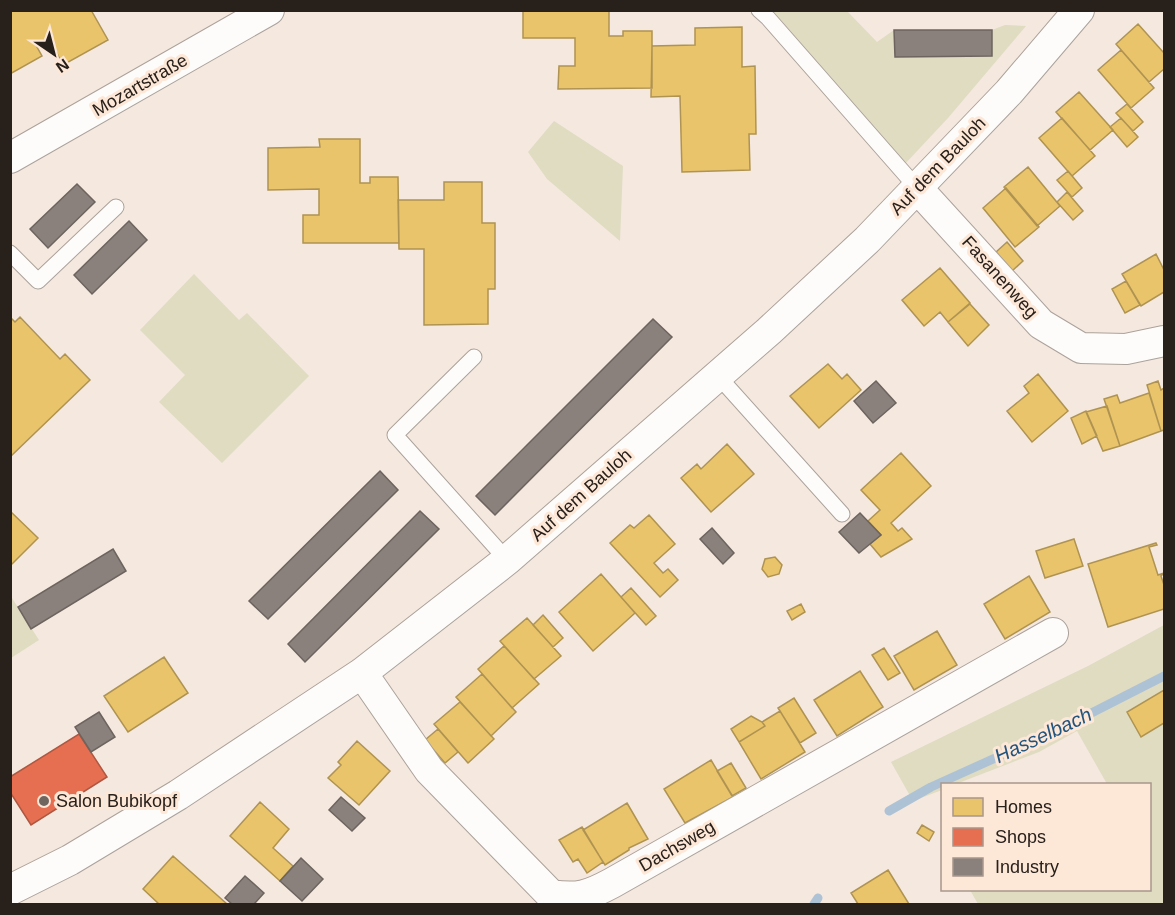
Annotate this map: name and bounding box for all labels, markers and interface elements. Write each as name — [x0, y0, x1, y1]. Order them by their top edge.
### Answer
north arrow — [24, 24, 84, 84]
street label: Mozartstraße — [89, 50, 191, 120]
text: N — [53, 56, 72, 76]
street label: Auf dem Bauloh — [886, 113, 990, 219]
street label: Fasanenweg — [958, 232, 1042, 322]
street label: Auf dem Bauloh — [527, 445, 635, 545]
water label: Hasselbach — [991, 703, 1095, 767]
legend — [941, 783, 1151, 891]
place label: Salon Bubikopf — [56, 791, 178, 811]
marker: Salon Bubikopf — [37, 794, 51, 808]
text: Homes — [995, 797, 1052, 817]
street label: Dachsweg — [636, 816, 718, 876]
text: Shops — [995, 827, 1046, 847]
text: Industry — [995, 857, 1059, 877]

